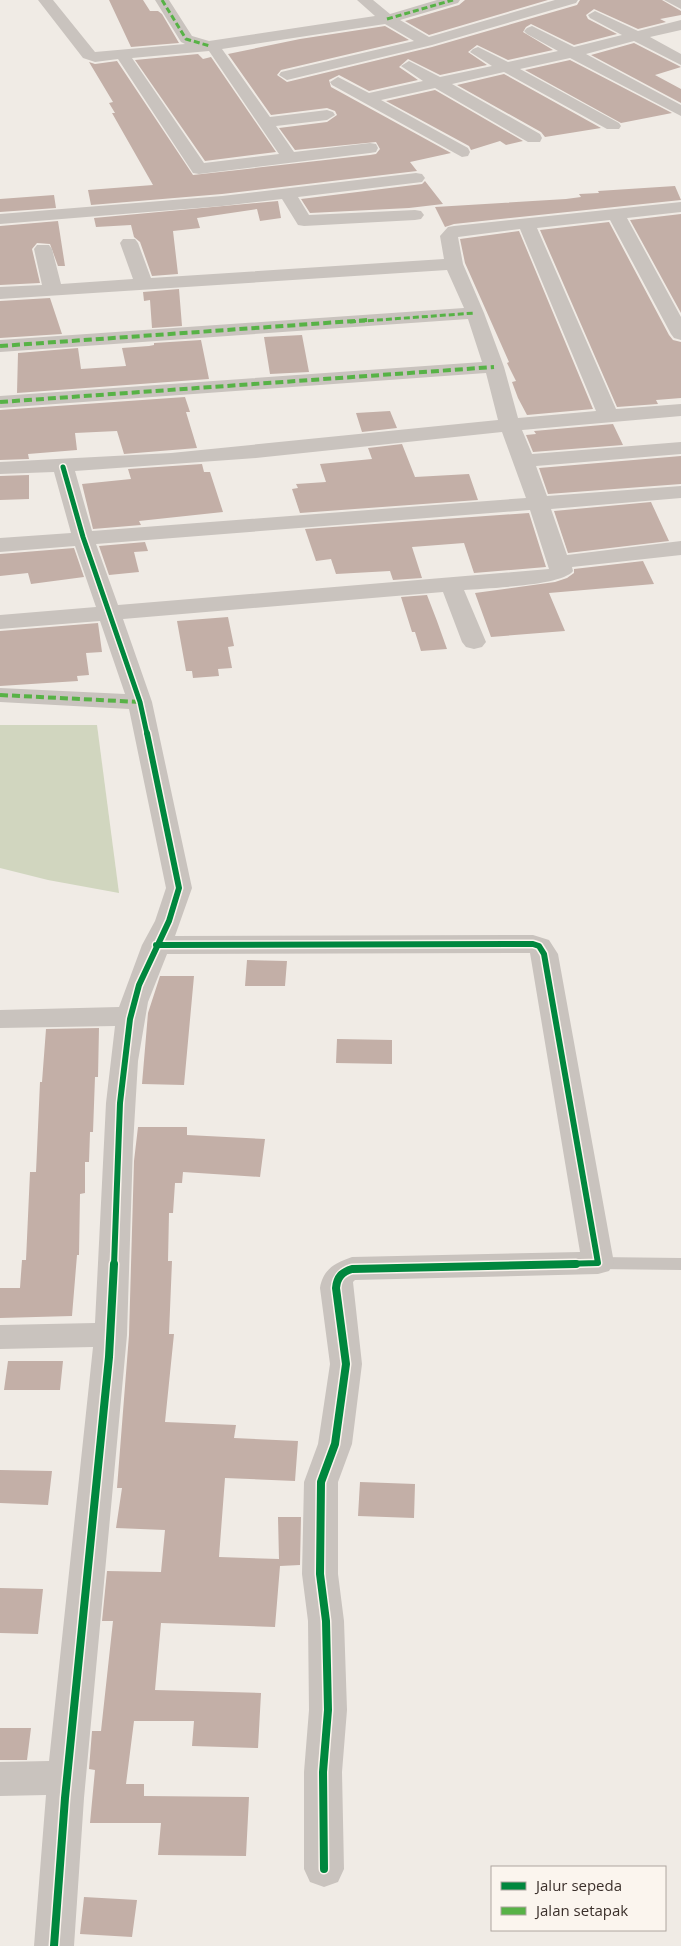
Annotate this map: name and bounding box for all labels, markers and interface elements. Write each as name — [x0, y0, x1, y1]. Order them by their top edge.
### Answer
legend — [491, 1866, 666, 1931]
text: Jalur sepeda — [534, 1875, 622, 1895]
text: Jalan setapak — [534, 1900, 628, 1920]

